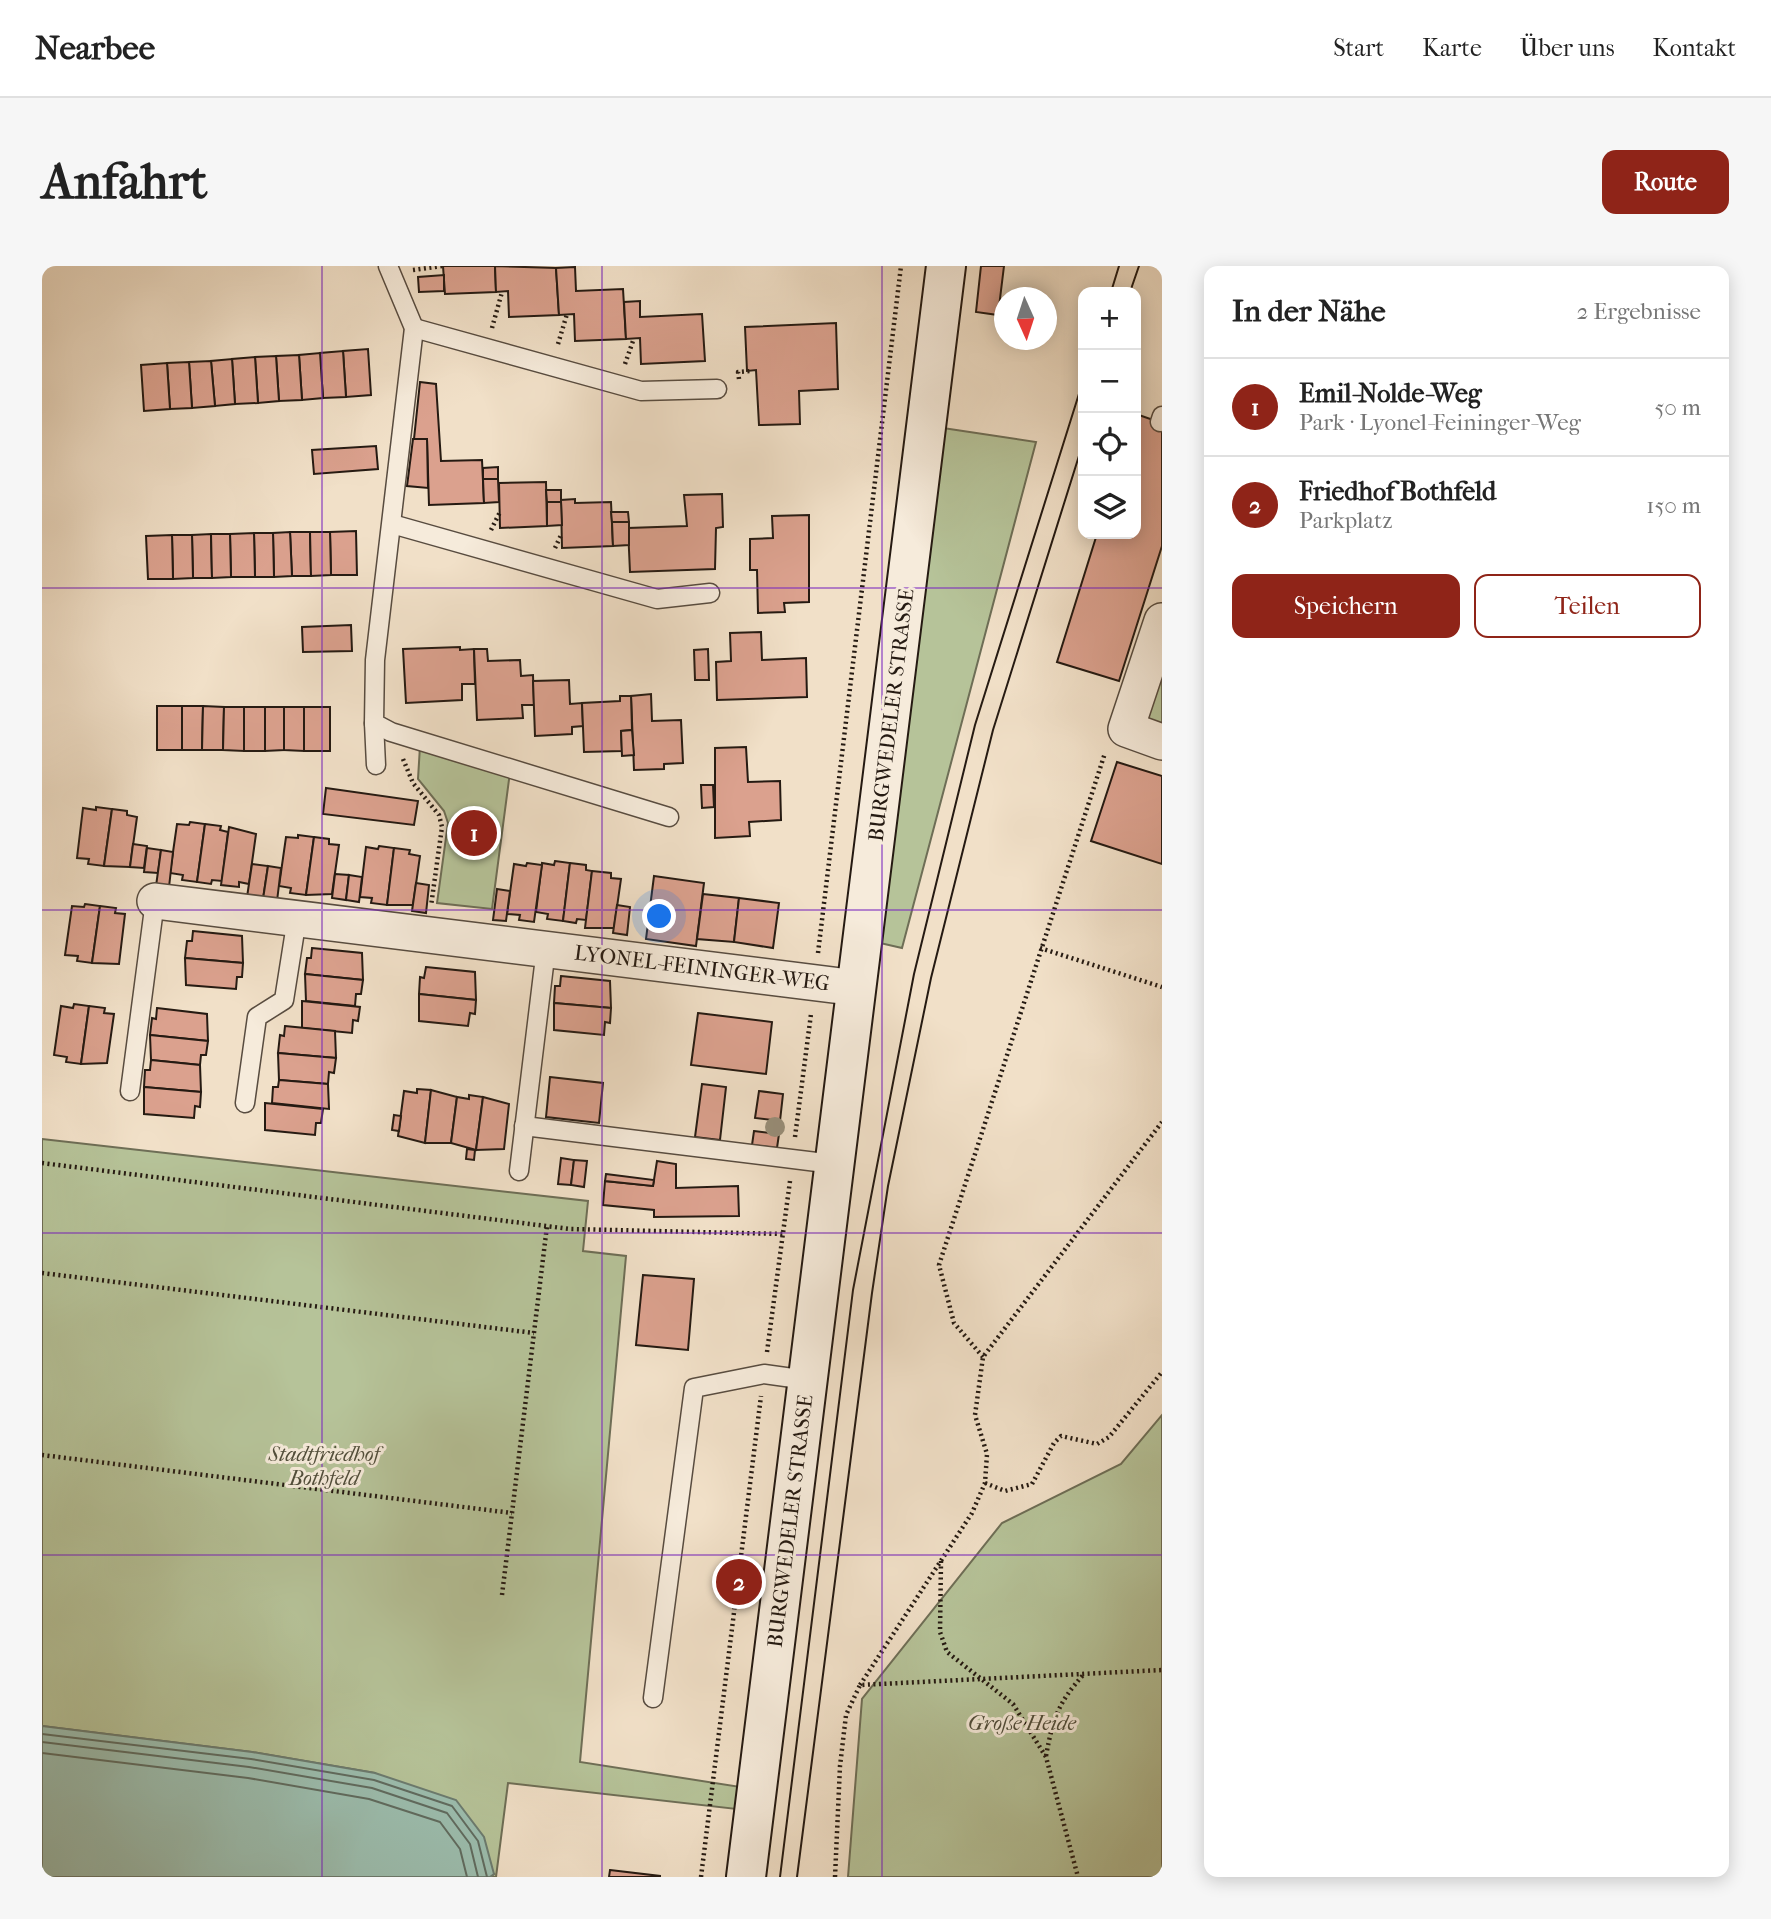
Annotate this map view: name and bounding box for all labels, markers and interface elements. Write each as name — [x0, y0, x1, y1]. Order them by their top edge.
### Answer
text: Nearbee — [35, 29, 155, 68]
text: Start — [1333, 34, 1384, 62]
text: Karte — [1422, 34, 1482, 62]
text: Über uns — [1520, 34, 1615, 62]
text: Kontakt — [1653, 34, 1736, 62]
button: Route — [1602, 150, 1729, 214]
text: Anfahrt — [42, 153, 207, 211]
north arrow — [994, 287, 1057, 350]
map controls — [1078, 287, 1141, 539]
button: + — [1078, 287, 1141, 350]
text: In der Nähe — [1232, 294, 1386, 329]
text: 2 Ergebnisse — [1576, 298, 1701, 325]
button: − — [1078, 350, 1141, 413]
text: Emil-Nolde-Weg — [1299, 378, 1482, 409]
text: 1 — [1251, 394, 1259, 421]
text: 50 m — [1654, 394, 1701, 421]
text: Park · Lyonel-Feininger-Weg — [1299, 409, 1581, 436]
button: locate — [1078, 413, 1141, 476]
button: layers — [1078, 476, 1141, 539]
text: Friedhof Bothfeld — [1299, 476, 1496, 507]
text: 2 — [1249, 492, 1261, 519]
text: 150 m — [1646, 492, 1701, 519]
text: Parkplatz — [1299, 507, 1392, 534]
button: Speichern — [1232, 574, 1460, 638]
button: Teilen — [1474, 574, 1701, 638]
street label: BURGWEDELER STRASSE — [864, 587, 918, 843]
pin: 1 — [451, 807, 497, 859]
your location — [642, 899, 676, 933]
street label: LYONEL-FEININGER-WEG — [573, 940, 831, 996]
street label: BURGWEDELER STRASSE — [763, 1393, 817, 1649]
park label: Stadtfriedhof Bothfeld — [268, 1442, 384, 1490]
pin: 2 — [716, 1556, 762, 1608]
park label: Große Heide — [968, 1711, 1076, 1735]

